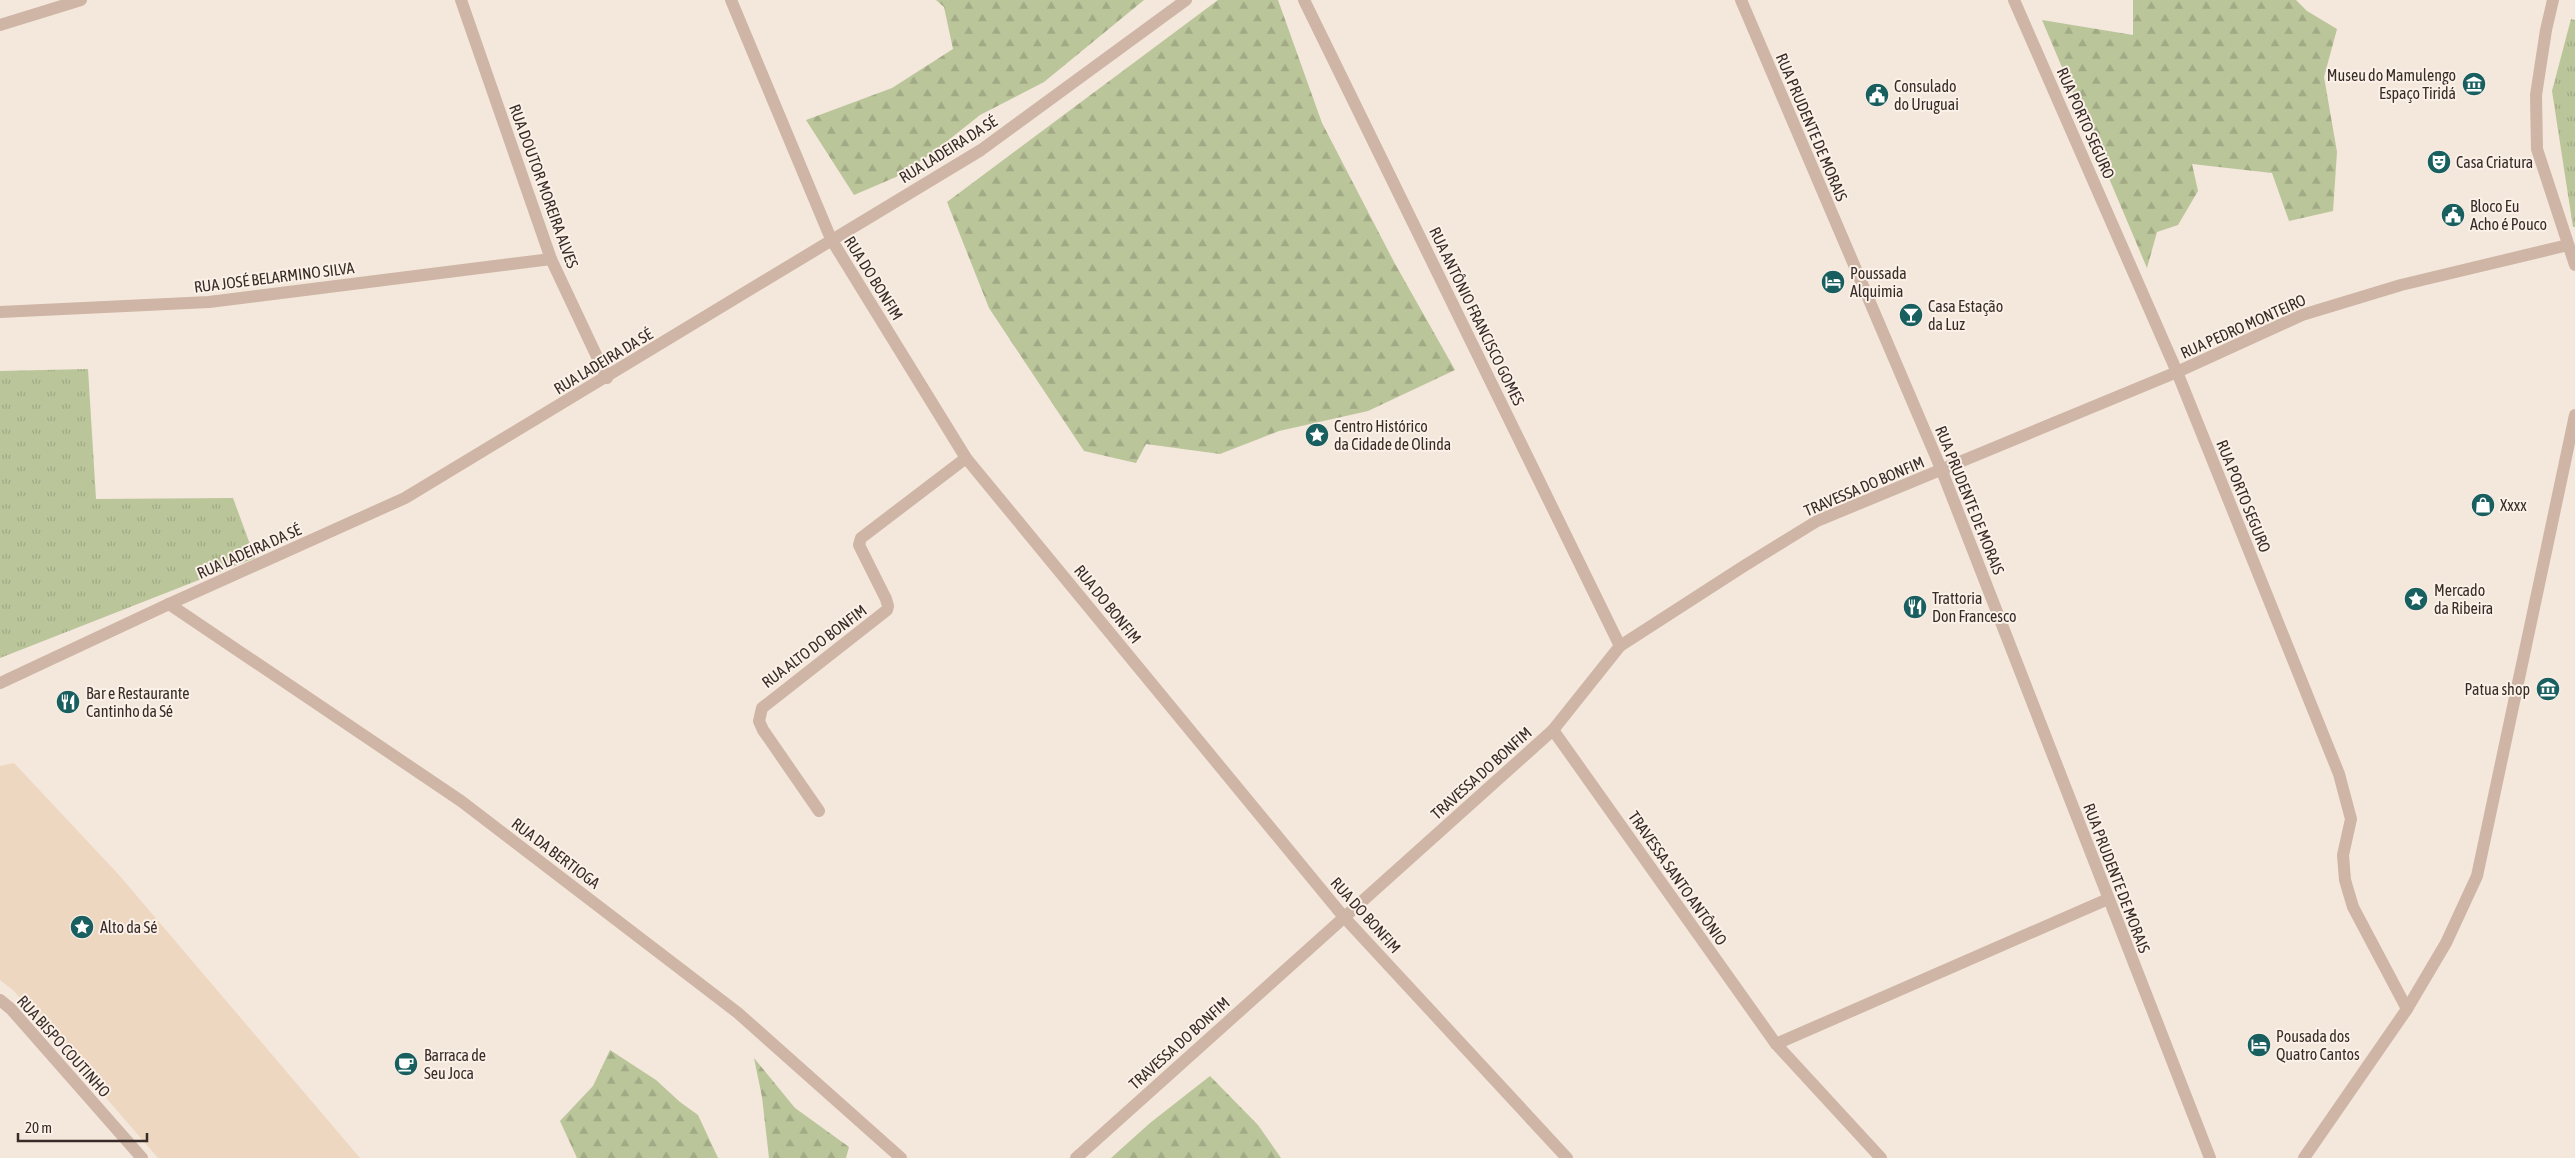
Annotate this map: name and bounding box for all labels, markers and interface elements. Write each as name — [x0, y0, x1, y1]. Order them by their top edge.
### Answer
street label: RUA PRUDENTE DE MORAIS — [1773, 50, 1851, 204]
street label: RUA PORTO SEGURO — [2053, 65, 2119, 181]
place label: Museu do Mamulengo Espaço Tiridá — [2327, 66, 2456, 103]
museum icon: Museu do Mamulengo Espaço Tiridá — [2461, 71, 2487, 97]
place label: Consulado do Uruguai — [1894, 77, 1959, 114]
public building icon: Consulado do Uruguai — [1864, 82, 1890, 108]
street label: RUA DOUTOR MOREIRA ALVES — [506, 102, 582, 271]
street label: RUA LADEIRA DA SÉ — [896, 112, 1000, 186]
theatre icon: Casa Criatura — [2426, 149, 2452, 175]
place label: Casa Criatura — [2456, 153, 2533, 171]
place label: Bloco Eu Acho é Pouco — [2470, 197, 2547, 233]
public building icon: Bloco Eu Acho é Pouco — [2440, 202, 2466, 228]
street label: RUA ANTÔNIO FRANCISCO GOMES — [1426, 224, 1528, 408]
street label: RUA DO BONFIM — [841, 233, 907, 323]
street label: RUA JOSÉ BELARMINO SILVA — [193, 258, 355, 296]
place label: Poussada Alquimia — [1850, 264, 1907, 301]
hotel icon: Poussada Alquimia — [1820, 269, 1846, 295]
street label: RUA PEDRO MONTEIRO — [2178, 290, 2308, 362]
place label: Casa Estação da Luz — [1928, 297, 2003, 333]
bar icon: Casa Estação da Luz — [1898, 302, 1924, 328]
street label: RUA LADEIRA DA SÉ — [550, 324, 656, 398]
place label: Centro Histórico da Cidade de Olinda — [1334, 417, 1451, 453]
place icon: Centro Histórico da Cidade de Olinda — [1304, 422, 1330, 448]
street label: RUA PRUDENTE DE MORAIS — [1932, 423, 2008, 577]
street label: RUA PORTO SEGURO — [2213, 437, 2275, 555]
street label: TRAVESSA DO BONFIM — [1801, 453, 1927, 519]
shop icon: Xxxx — [2470, 492, 2496, 518]
place label: Xxxx — [2500, 496, 2527, 514]
street label: RUA LADEIRA DA SÉ — [194, 520, 304, 582]
street label: RUA DO BONFIM — [1071, 561, 1145, 647]
place label: Mercado da Ribeira — [2434, 581, 2493, 617]
place icon: Mercado da Ribeira — [2403, 586, 2429, 612]
place label: Trattoria Don Francesco — [1932, 589, 2016, 625]
restaurant icon: Trattoria Don Francesco — [1902, 594, 1928, 620]
street label: RUA ALTO DO BONFIM — [758, 601, 870, 691]
museum icon: Patua shop — [2535, 676, 2561, 702]
place label: Patua shop — [2465, 680, 2530, 699]
place label: Bar e Restaurante Cantinho da Sé — [86, 684, 189, 720]
restaurant icon: Bar e Restaurante Cantinho da Sé — [55, 689, 81, 715]
street label: TRAVESSA DO BONFIM — [1427, 723, 1535, 823]
street label: RUA PRUDENTE DE MORAIS — [2080, 801, 2154, 956]
street label: TRAVESSA SANTO ANTÔNIO — [1625, 808, 1731, 948]
street label: RUA DA BERTIOGA — [508, 814, 604, 892]
street label: RUA DO BONFIM — [1327, 873, 1405, 957]
place icon: Alto da Sé — [69, 914, 95, 940]
place label: Alto da Sé — [100, 918, 157, 936]
street label: RUA BISPO COUTINHO — [14, 992, 114, 1100]
street label: TRAVESSA DO BONFIM — [1125, 993, 1233, 1093]
place label: Pousada dos Quatro Cantos — [2276, 1027, 2360, 1063]
hotel icon: Pousada dos Quatro Cantos — [2246, 1032, 2272, 1058]
place label: Barraca de Seu Joca — [424, 1046, 486, 1082]
cafe icon: Barraca de Seu Joca — [393, 1051, 419, 1077]
scale bar — [18, 1110, 146, 1142]
text: 20 m — [25, 1119, 52, 1136]

